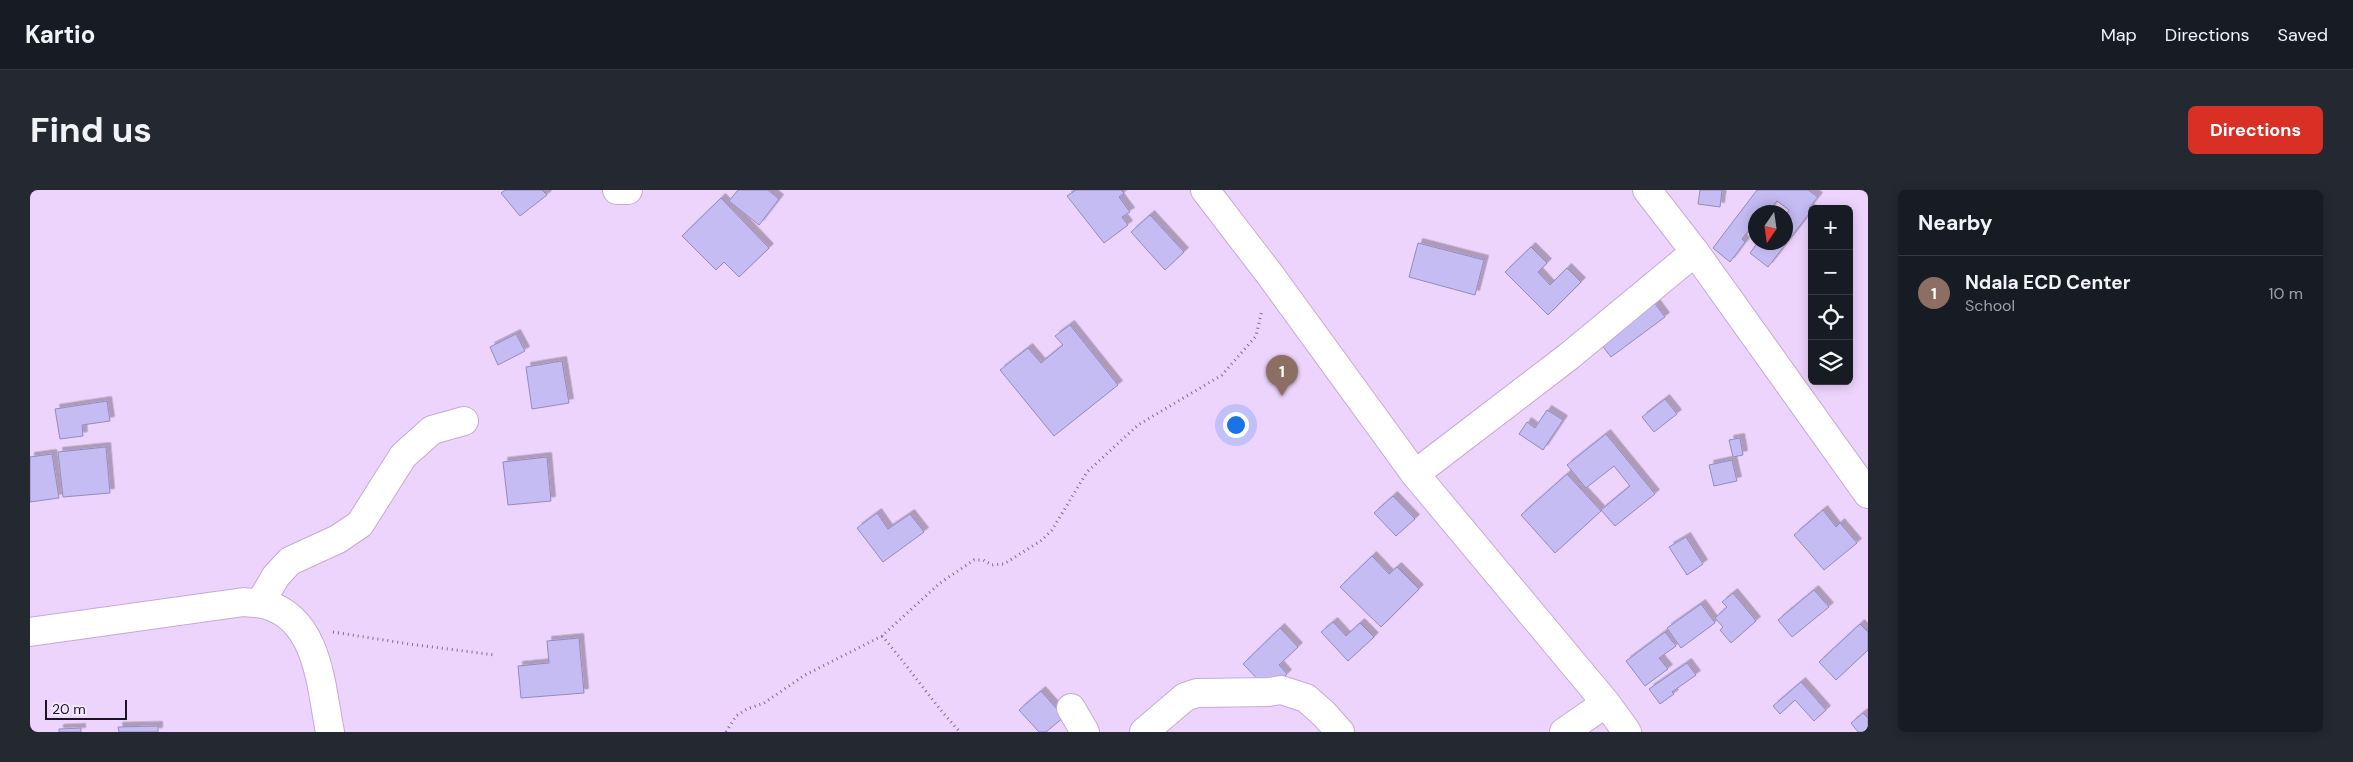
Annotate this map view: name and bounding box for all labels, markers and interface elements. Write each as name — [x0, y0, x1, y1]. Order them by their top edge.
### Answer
text: Kartio — [25, 19, 95, 50]
text: Map — [2101, 23, 2137, 47]
text: Directions — [2165, 23, 2250, 47]
text: Saved — [2278, 23, 2328, 47]
button: Directions — [2188, 106, 2323, 154]
text: Find us — [30, 107, 152, 153]
north arrow — [1748, 205, 1793, 250]
map controls — [1808, 205, 1853, 385]
button: + — [1808, 205, 1853, 250]
text: Nearby — [1918, 209, 1992, 237]
button: − — [1808, 250, 1853, 295]
text: Ndala ECD Center — [1965, 270, 2130, 295]
text: 1 — [1931, 283, 1937, 304]
text: 10 m — [2269, 283, 2303, 304]
button: locate — [1808, 295, 1853, 340]
text: School — [1965, 295, 2015, 316]
button: layers — [1808, 340, 1853, 385]
pin: 1 — [1266, 355, 1298, 396]
your location — [1223, 412, 1249, 438]
scale bar — [45, 697, 128, 720]
text: 20 m — [52, 700, 86, 718]

